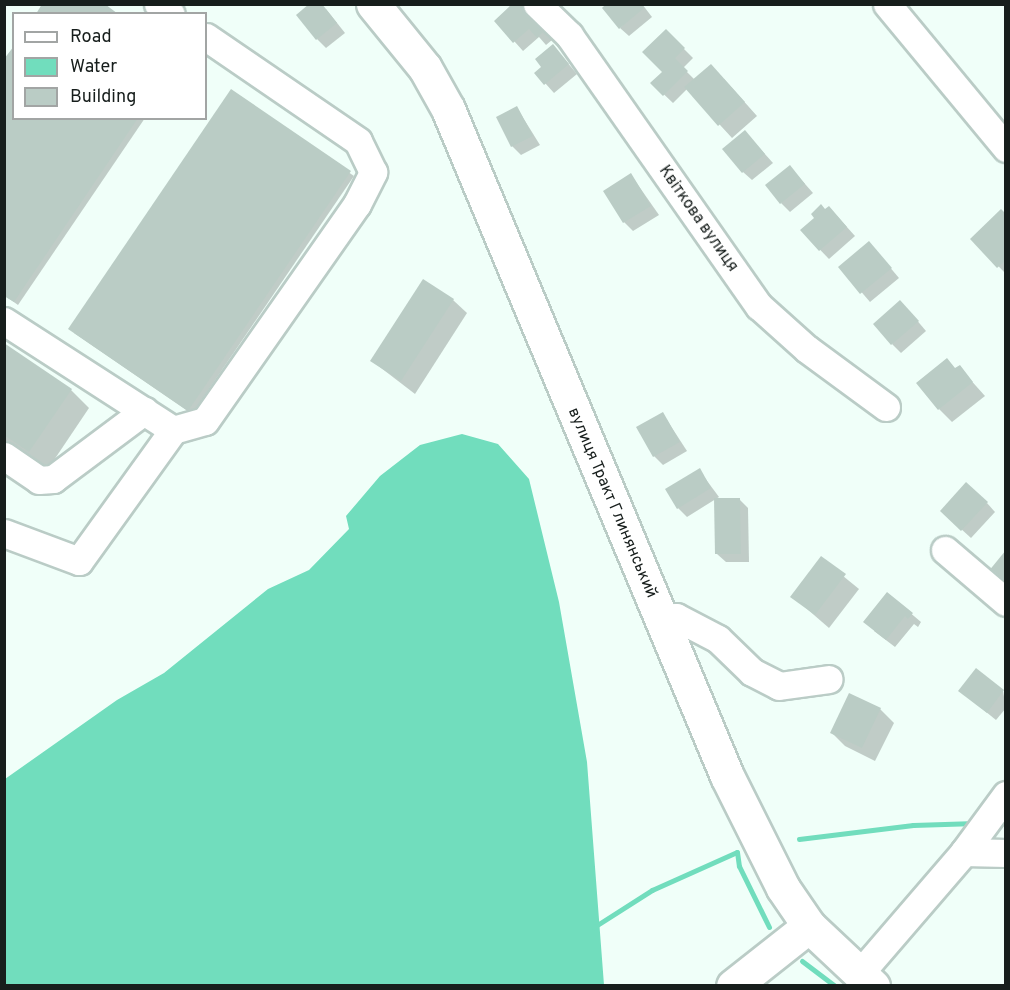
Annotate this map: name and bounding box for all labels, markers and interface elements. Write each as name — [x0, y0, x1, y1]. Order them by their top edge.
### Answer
legend — [12, 12, 207, 120]
text: Road — [70, 26, 112, 49]
text: Water — [70, 56, 117, 79]
text: Building — [70, 86, 136, 109]
street label: Квіткова вулиця — [654, 162, 742, 276]
street label: вулиця Тракт Глинянський — [563, 405, 661, 601]

